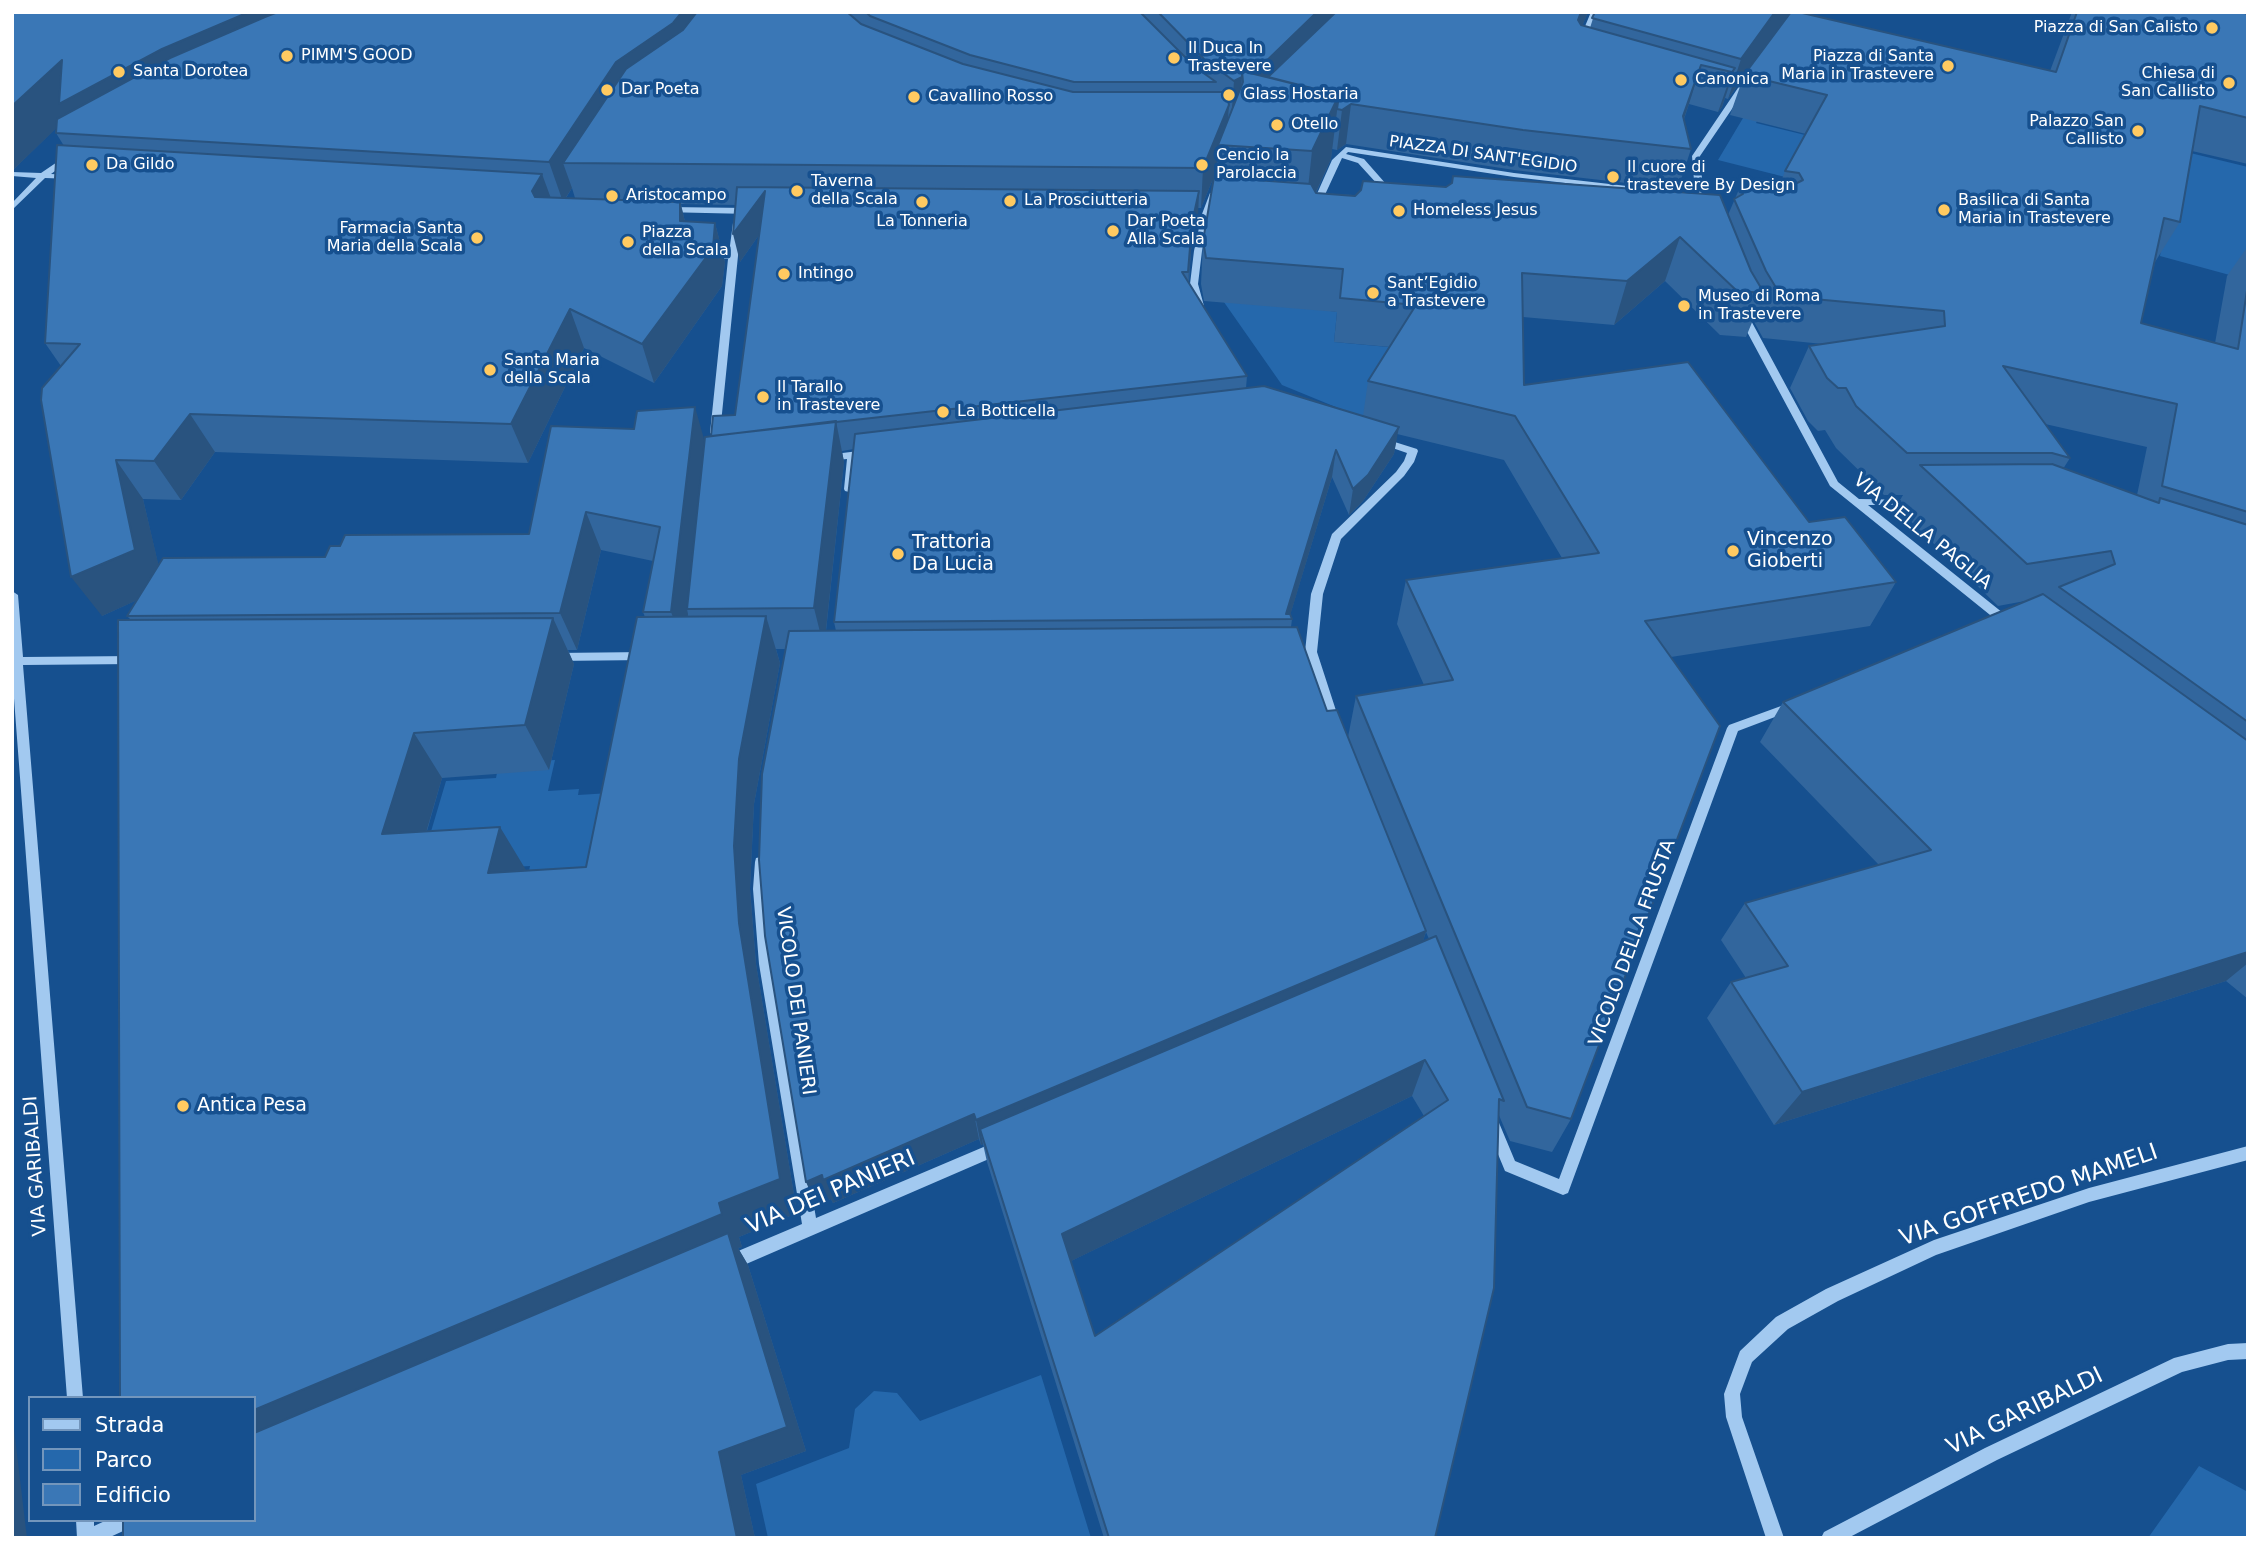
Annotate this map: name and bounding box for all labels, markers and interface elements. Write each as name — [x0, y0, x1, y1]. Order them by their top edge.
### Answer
place label: Piazza di San Calisto — [2034, 18, 2198, 38]
marker: Piazza di San Calisto — [2204, 20, 2220, 36]
place label: Il Duca In Trastevere — [1188, 39, 1272, 77]
place label: PIMM'S GOOD — [301, 46, 413, 66]
place label: Piazza di Santa Maria in Trastevere — [1781, 47, 1934, 85]
marker: PIMM'S GOOD — [279, 48, 295, 64]
marker: Il Duca In Trastevere — [1166, 50, 1182, 66]
marker: Piazza di Santa Maria in Trastevere — [1940, 58, 1956, 74]
place label: Santa Dorotea — [133, 62, 248, 82]
marker: Santa Dorotea — [111, 64, 127, 80]
place label: Chiesa di San Callisto — [2121, 64, 2215, 102]
place label: Canonica — [1695, 70, 1769, 90]
marker: Canonica — [1673, 72, 1689, 88]
marker: Chiesa di San Callisto — [2221, 75, 2237, 91]
place label: Dar Poeta — [621, 80, 700, 100]
marker: Dar Poeta — [599, 82, 615, 98]
place label: Glass Hostaria — [1243, 85, 1358, 105]
place label: Cavallino Rosso — [928, 87, 1053, 107]
marker: Glass Hostaria — [1221, 87, 1237, 103]
marker: Cavallino Rosso — [906, 89, 922, 105]
place label: Palazzo San Callisto — [2029, 112, 2124, 150]
place label: Otello — [1291, 115, 1338, 135]
marker: Otello — [1269, 117, 1285, 133]
marker: Palazzo San Callisto — [2130, 123, 2146, 139]
street label: PIAZZA DI SANT'EGIDIO — [1388, 132, 1578, 178]
place label: Cencio la Parolaccia — [1216, 146, 1297, 184]
place label: Da Gildo — [106, 155, 174, 175]
marker: Da Gildo — [84, 157, 100, 173]
marker: Cencio la Parolaccia — [1194, 157, 1210, 173]
place label: Il cuore di trastevere By Design — [1627, 158, 1795, 196]
marker: Il cuore di trastevere By Design — [1605, 169, 1621, 185]
place label: Taverna della Scala — [811, 172, 898, 210]
marker: Taverna della Scala — [789, 183, 805, 199]
place label: Aristocampo — [626, 186, 726, 206]
marker: Aristocampo — [604, 188, 620, 204]
place label: La Prosciutteria — [1024, 191, 1148, 211]
place label: Basilica di Santa Maria in Trastevere — [1958, 191, 2111, 229]
marker: La Prosciutteria — [1002, 193, 1018, 209]
marker: La Tonneria — [914, 194, 930, 210]
place label: Homeless Jesus — [1413, 201, 1538, 221]
marker: Basilica di Santa Maria in Trastevere — [1936, 202, 1952, 218]
marker: Homeless Jesus — [1391, 203, 1407, 219]
place label: La Tonneria — [876, 212, 968, 232]
place label: Dar Poeta Alla Scala — [1127, 212, 1206, 250]
place label: Farmacia Santa Maria della Scala — [327, 219, 463, 257]
place label: Piazza della Scala — [642, 223, 729, 261]
marker: Dar Poeta Alla Scala — [1105, 223, 1121, 239]
marker: Farmacia Santa Maria della Scala — [469, 230, 485, 246]
marker: Piazza della Scala — [620, 234, 636, 250]
place label: Intingo — [798, 264, 854, 284]
marker: Intingo — [776, 266, 792, 282]
place label: Sant’Egidio a Trastevere — [1387, 274, 1486, 312]
marker: Sant’Egidio a Trastevere — [1365, 285, 1381, 301]
place label: Museo di Roma in Trastevere — [1698, 287, 1820, 325]
marker: Museo di Roma in Trastevere — [1676, 298, 1692, 314]
place label: Santa Maria della Scala — [504, 351, 600, 389]
marker: Santa Maria della Scala — [482, 362, 498, 378]
place label: Il Tarallo in Trastevere — [777, 378, 880, 416]
marker: Il Tarallo in Trastevere — [755, 389, 771, 405]
place label: La Botticella — [957, 402, 1056, 422]
marker: La Botticella — [935, 404, 951, 420]
street label: VIA DELLA PAGLIA — [1848, 469, 1996, 595]
place label: Vincenzo Gioberti — [1747, 529, 1833, 573]
place label: Trattoria Da Lucia — [912, 532, 994, 576]
marker: Vincenzo Gioberti — [1725, 543, 1741, 559]
marker: Trattoria Da Lucia — [890, 546, 906, 562]
street label: VICOLO DELLA FRUSTA — [1585, 837, 1681, 1049]
street label: VICOLO DEI PANIERI — [770, 905, 820, 1097]
street label: VIA GARIBALDI — [20, 1095, 52, 1237]
place label: Antica Pesa — [197, 1095, 307, 1117]
marker: Antica Pesa — [175, 1098, 191, 1114]
street label: VIA GOFFREDO MAMELI — [1896, 1139, 2162, 1253]
street label: VIA DEI PANIERI — [742, 1145, 920, 1241]
street label: VIA GARIBALDI — [1942, 1362, 2108, 1462]
legend — [28, 1396, 256, 1522]
text: Strada — [95, 1413, 164, 1437]
text: Parco — [95, 1448, 152, 1472]
text: Edificio — [95, 1483, 171, 1507]

